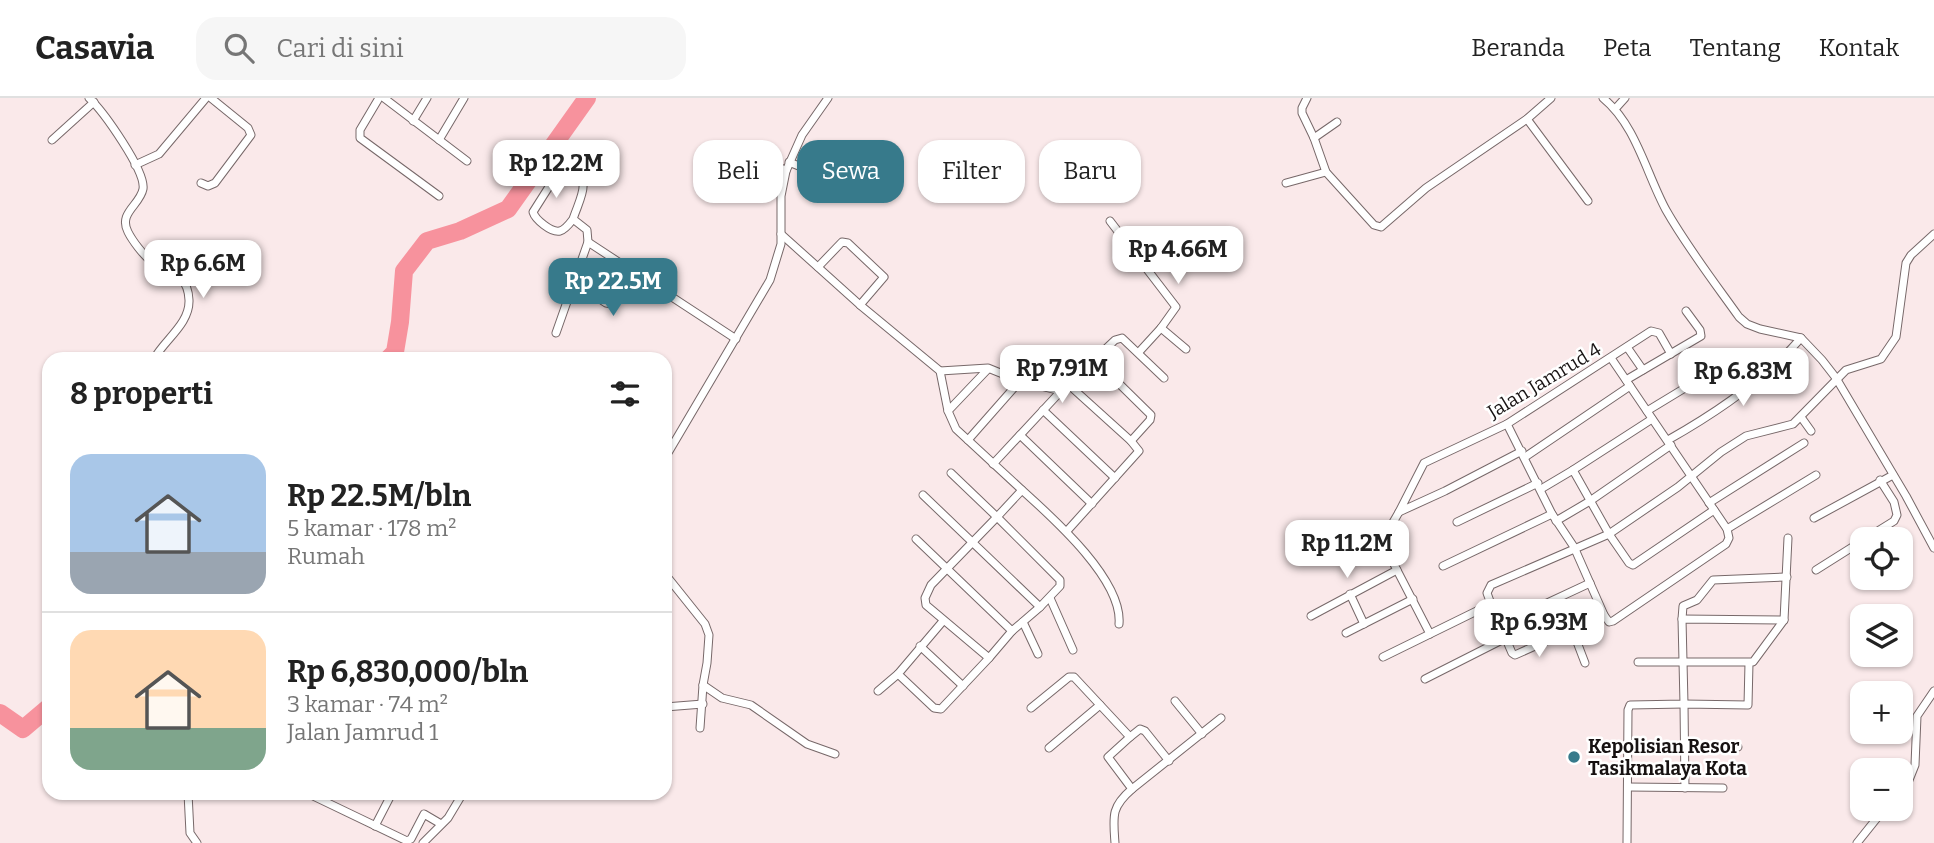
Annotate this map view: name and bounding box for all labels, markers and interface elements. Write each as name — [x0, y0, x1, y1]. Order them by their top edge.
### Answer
search box — [196, 17, 686, 80]
text: Casavia — [35, 28, 154, 68]
icon: search — [220, 29, 258, 67]
text: Cari di sini — [276, 33, 404, 64]
text: Beranda — [1471, 34, 1565, 62]
text: Peta — [1603, 34, 1652, 62]
text: Tentang — [1690, 34, 1781, 62]
text: Kontak — [1819, 34, 1899, 62]
pin: Rp 12.2M — [484, 140, 628, 200]
chip: Beli — [693, 140, 783, 203]
chip: Sewa — [797, 140, 904, 203]
chip: Filter — [918, 140, 1025, 203]
chip: Baru — [1039, 140, 1141, 203]
text: Rp 12.2M — [509, 149, 603, 177]
pin: Rp 4.66M — [1106, 226, 1250, 286]
text: Rp 4.66M — [1128, 235, 1228, 263]
pin: Rp 6.6M — [138, 240, 268, 300]
text: Rp 6.6M — [160, 249, 246, 277]
pin: Rp 22.5M — [541, 258, 685, 318]
text: Rp 22.5M — [564, 267, 662, 295]
street label: Jalan Jamrud 4 — [1482, 338, 1605, 424]
pin: Rp 7.91M — [990, 345, 1134, 405]
pin: Rp 6.83M — [1671, 348, 1815, 408]
text: Rp 7.91M — [1016, 354, 1108, 382]
text: Rp 6.83M — [1694, 357, 1792, 385]
icon: filters — [606, 375, 644, 413]
text: 8 properti — [70, 376, 213, 412]
text: Rp 22.5M/bln — [287, 478, 471, 514]
icon: home — [126, 482, 210, 566]
text: 5 kamar · 178 m² — [287, 514, 456, 542]
pin: Rp 11.2M — [1275, 520, 1419, 580]
map controls — [1850, 527, 1913, 821]
button: locate — [1850, 527, 1913, 590]
text: Rp 11.2M — [1301, 529, 1393, 557]
text: Rumah — [287, 542, 365, 570]
pin: Rp 6.93M — [1467, 600, 1611, 659]
button: layers — [1850, 604, 1913, 667]
text: Rp 6.93M — [1490, 608, 1588, 636]
text: Rp 6,830,000/bln — [287, 654, 528, 690]
icon: home — [126, 658, 210, 742]
button: + — [1850, 681, 1913, 744]
text: 3 kamar · 74 m² — [287, 690, 448, 718]
text: Jalan Jamrud 1 — [287, 718, 438, 746]
place label: Kepolisian Resor Tasikmalaya Kota — [1588, 735, 1747, 780]
marker: Kepolisian Resor Tasikmalaya Kota — [1566, 749, 1582, 765]
button: − — [1850, 758, 1913, 821]

